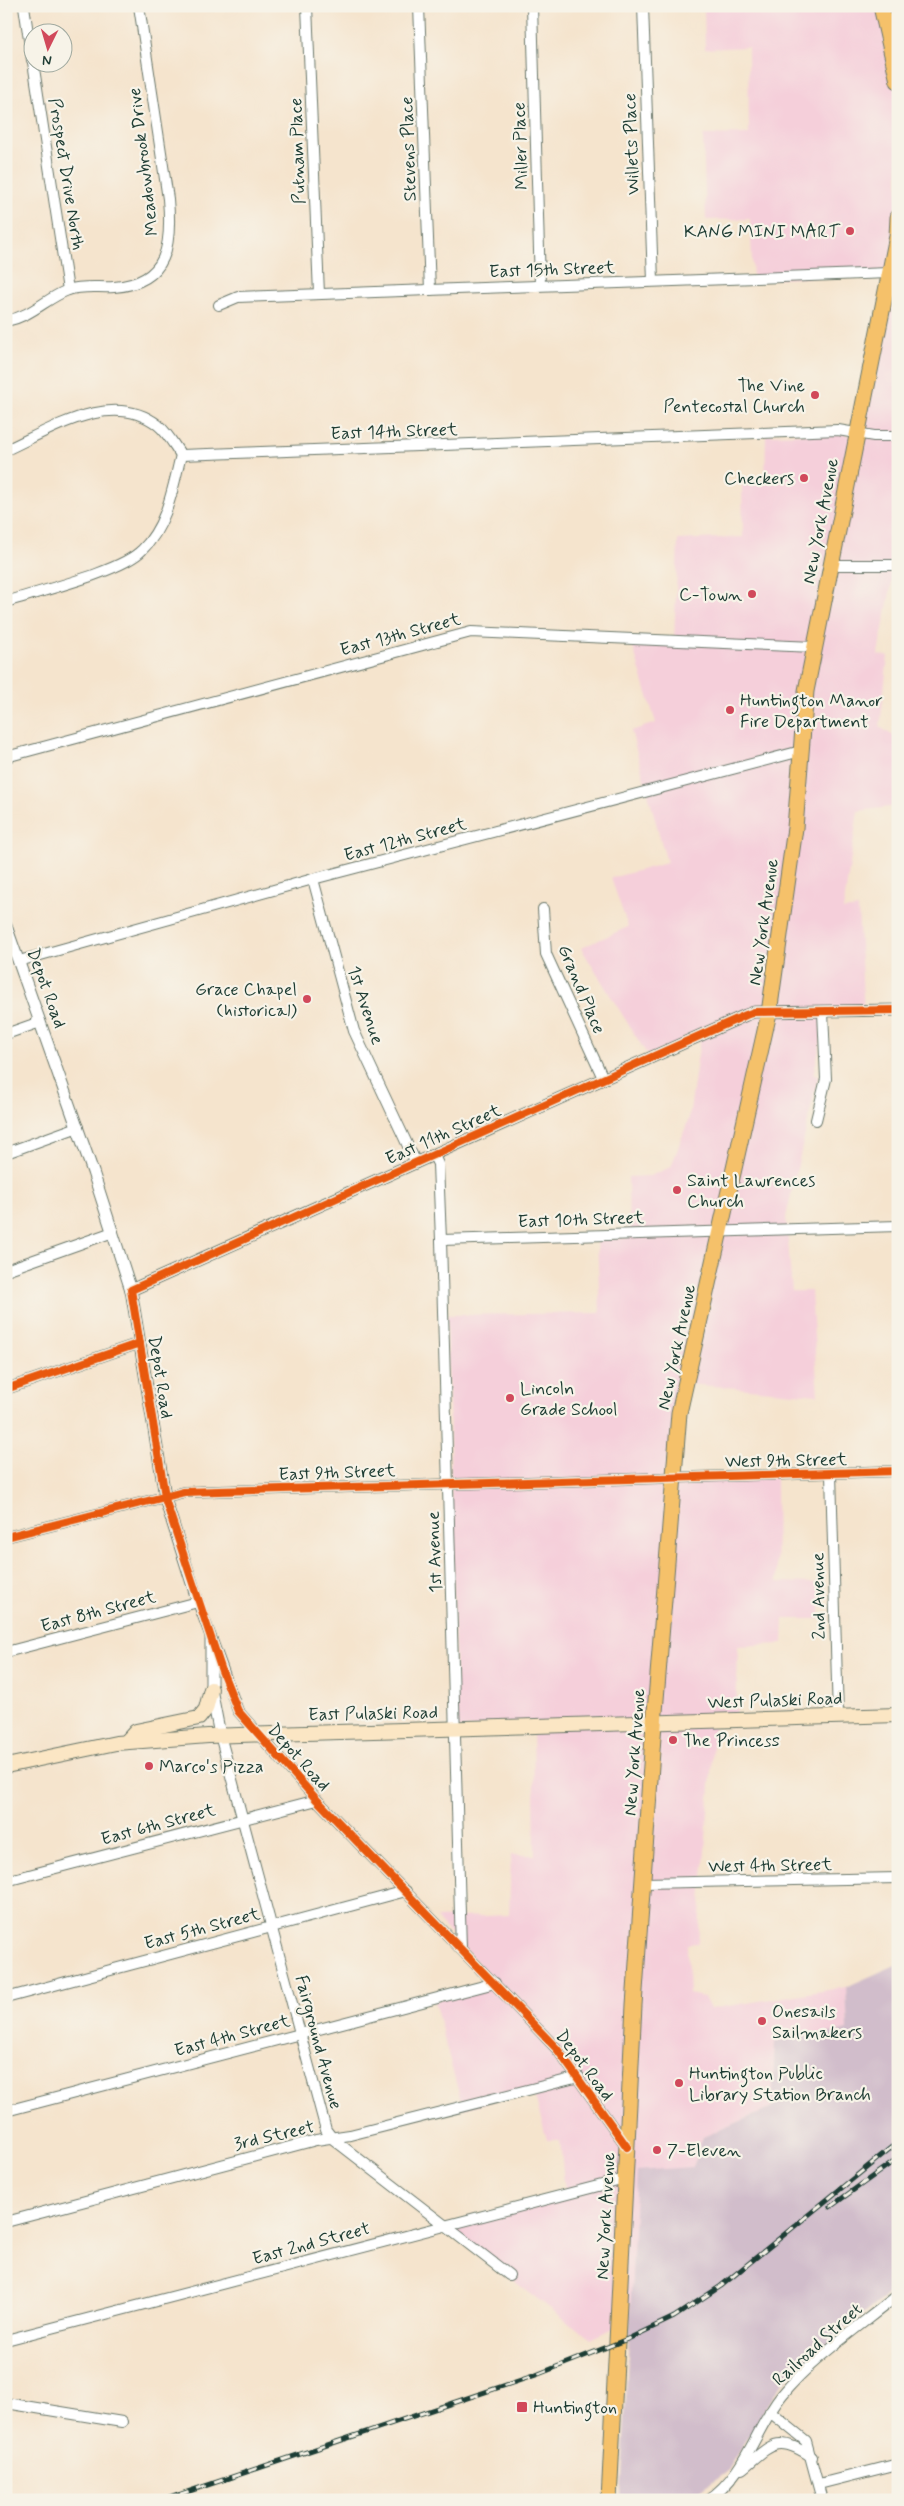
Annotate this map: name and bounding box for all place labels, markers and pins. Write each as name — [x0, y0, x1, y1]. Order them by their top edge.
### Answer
place label: KANG MINI MART — [684, 220, 841, 244]
marker: KANG MINI MART — [844, 225, 856, 237]
place label: The Vine Pentecostal Church — [664, 374, 805, 419]
marker: The Vine Pentecostal Church — [809, 389, 821, 401]
place label: Checkers — [724, 467, 794, 491]
marker: Checkers — [798, 472, 810, 484]
place label: C-Town — [679, 583, 742, 607]
marker: C-Town — [746, 588, 758, 600]
place label: Huntington Manor Fire Department — [740, 689, 883, 734]
marker: Huntington Manor Fire Department — [724, 704, 736, 716]
place label: Grace Chapel (historical) — [195, 978, 298, 1023]
marker: Grace Chapel (historical) — [301, 993, 313, 1005]
place label: Saint Lawrences Church — [687, 1169, 815, 1214]
marker: Saint Lawrences Church — [671, 1184, 683, 1196]
place label: Lincoln Grade School — [520, 1377, 618, 1422]
marker: Lincoln Grade School — [504, 1392, 516, 1404]
place label: The Princess — [683, 1729, 780, 1753]
marker: The Princess — [667, 1734, 679, 1746]
place label: Marco's Pizza — [159, 1755, 264, 1779]
marker: Marco's Pizza — [143, 1760, 155, 1772]
place label: Onesails Sailmakers — [772, 2000, 862, 2045]
marker: Onesails Sailmakers — [756, 2015, 768, 2027]
place label: Huntington Public Library Station Branch — [689, 2062, 871, 2107]
marker: Huntington Public Library Station Branch — [673, 2077, 685, 2089]
place label: 7-Eleven — [667, 2139, 741, 2163]
marker: 7-Eleven — [651, 2144, 663, 2156]
place label: Huntington — [533, 2396, 617, 2422]
marker: Huntington — [515, 2400, 529, 2414]

